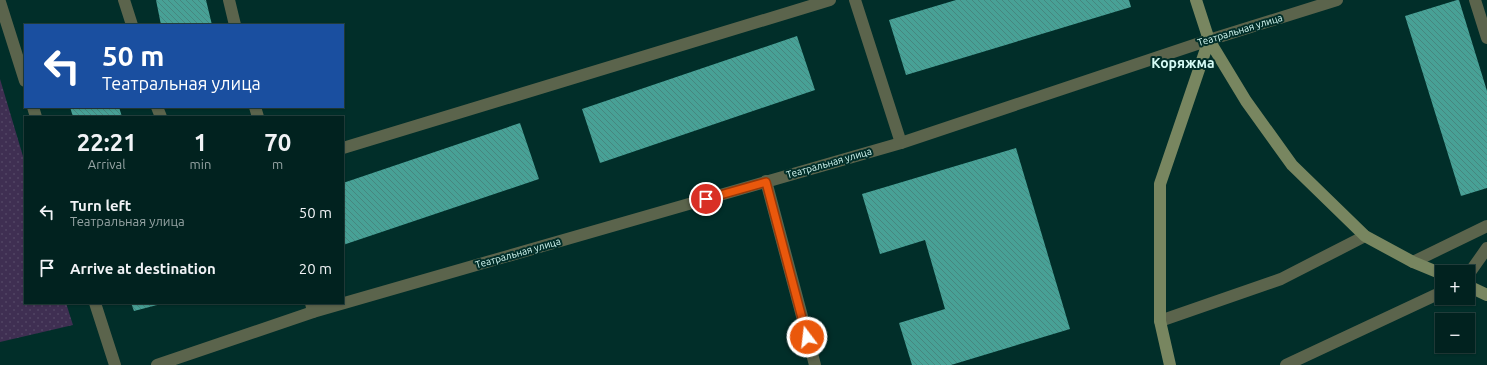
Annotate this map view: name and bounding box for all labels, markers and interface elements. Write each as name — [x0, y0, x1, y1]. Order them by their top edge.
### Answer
street label: Театральная улица — [1196, 12, 1284, 48]
icon: left — [36, 40, 88, 92]
text: 50 m — [102, 40, 164, 71]
district label: Коряжма — [1151, 55, 1215, 71]
text: Театральная улица — [102, 73, 261, 93]
text: 22:21 — [77, 129, 137, 156]
text: 1 — [194, 129, 207, 156]
text: 70 — [264, 129, 291, 156]
street label: Театральная улица — [785, 146, 873, 180]
text: Arrival — [88, 157, 126, 171]
text: min — [190, 157, 211, 171]
text: m — [272, 157, 283, 171]
pin — [689, 182, 723, 216]
icon: arrive — [695, 188, 717, 210]
text: Turn left — [70, 197, 131, 214]
icon: left — [36, 201, 58, 223]
text: 50 m — [299, 204, 332, 221]
text: Театральная улица — [70, 214, 185, 228]
street label: Театральная улица — [474, 236, 562, 270]
icon: arrive — [36, 257, 58, 279]
text: Arrive at destination — [70, 260, 216, 277]
text: 20 m — [299, 260, 332, 277]
map controls — [1435, 265, 1475, 353]
button: + — [1435, 265, 1475, 305]
button: − — [1435, 313, 1475, 353]
position arrow — [786, 316, 828, 358]

